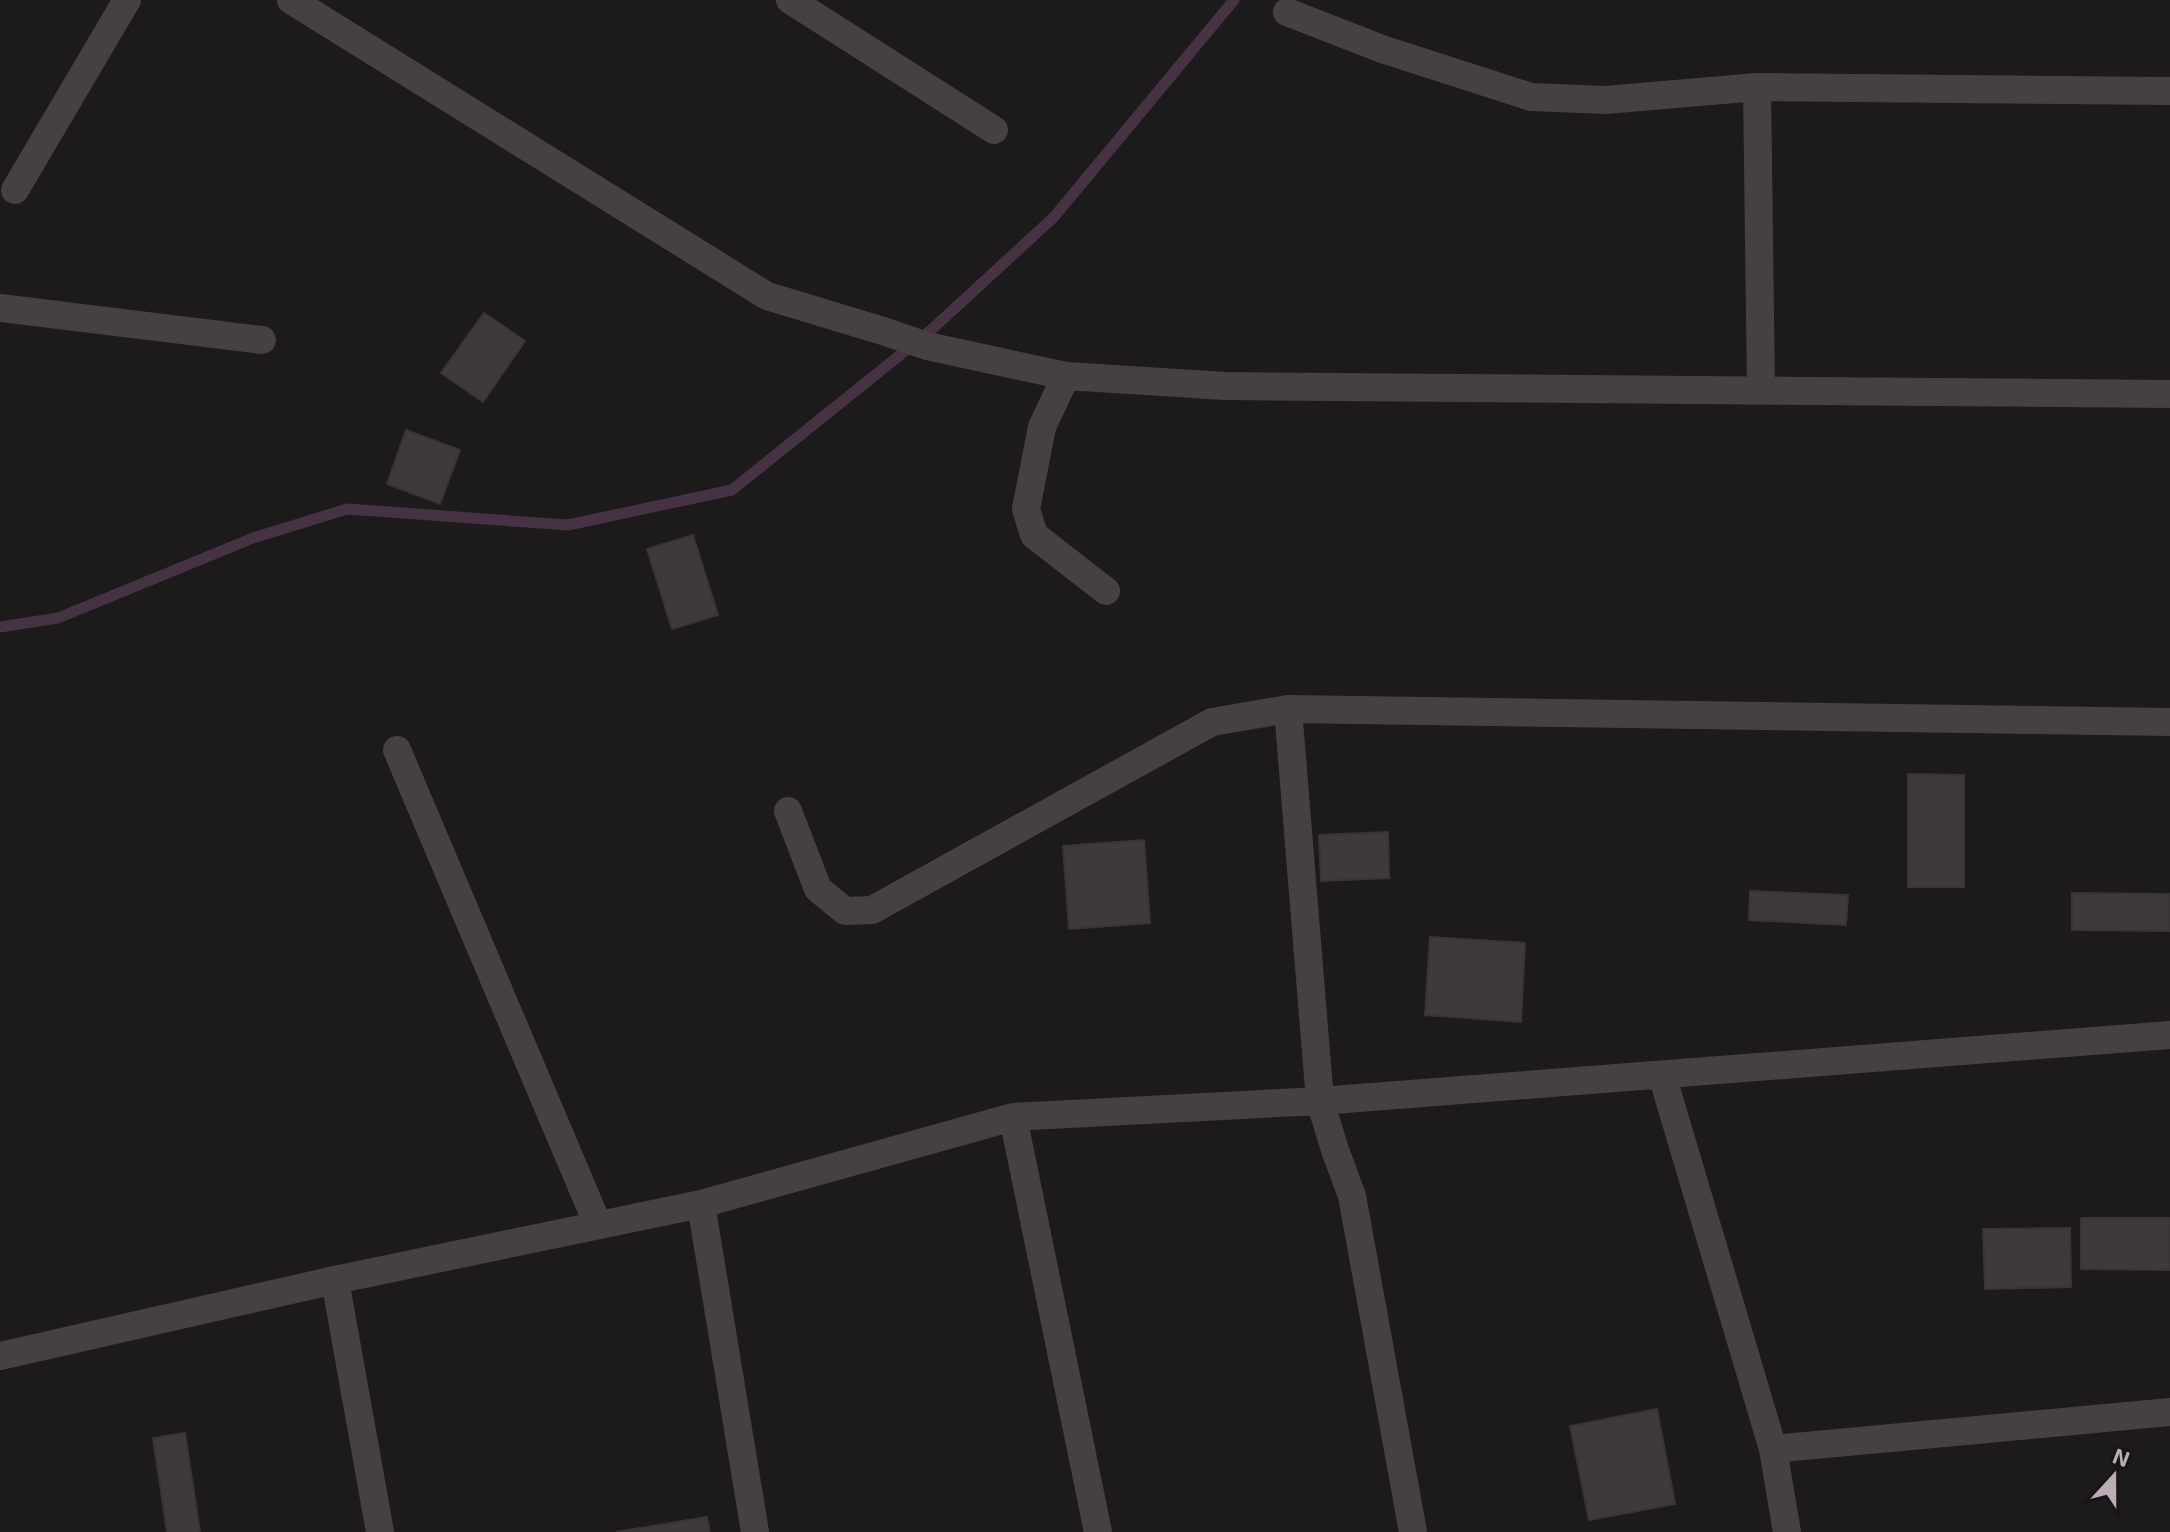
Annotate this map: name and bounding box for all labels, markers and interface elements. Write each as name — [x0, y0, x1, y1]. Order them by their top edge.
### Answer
north arrow — [2074, 1436, 2154, 1516]
text: N — [2109, 1441, 2134, 1471]

